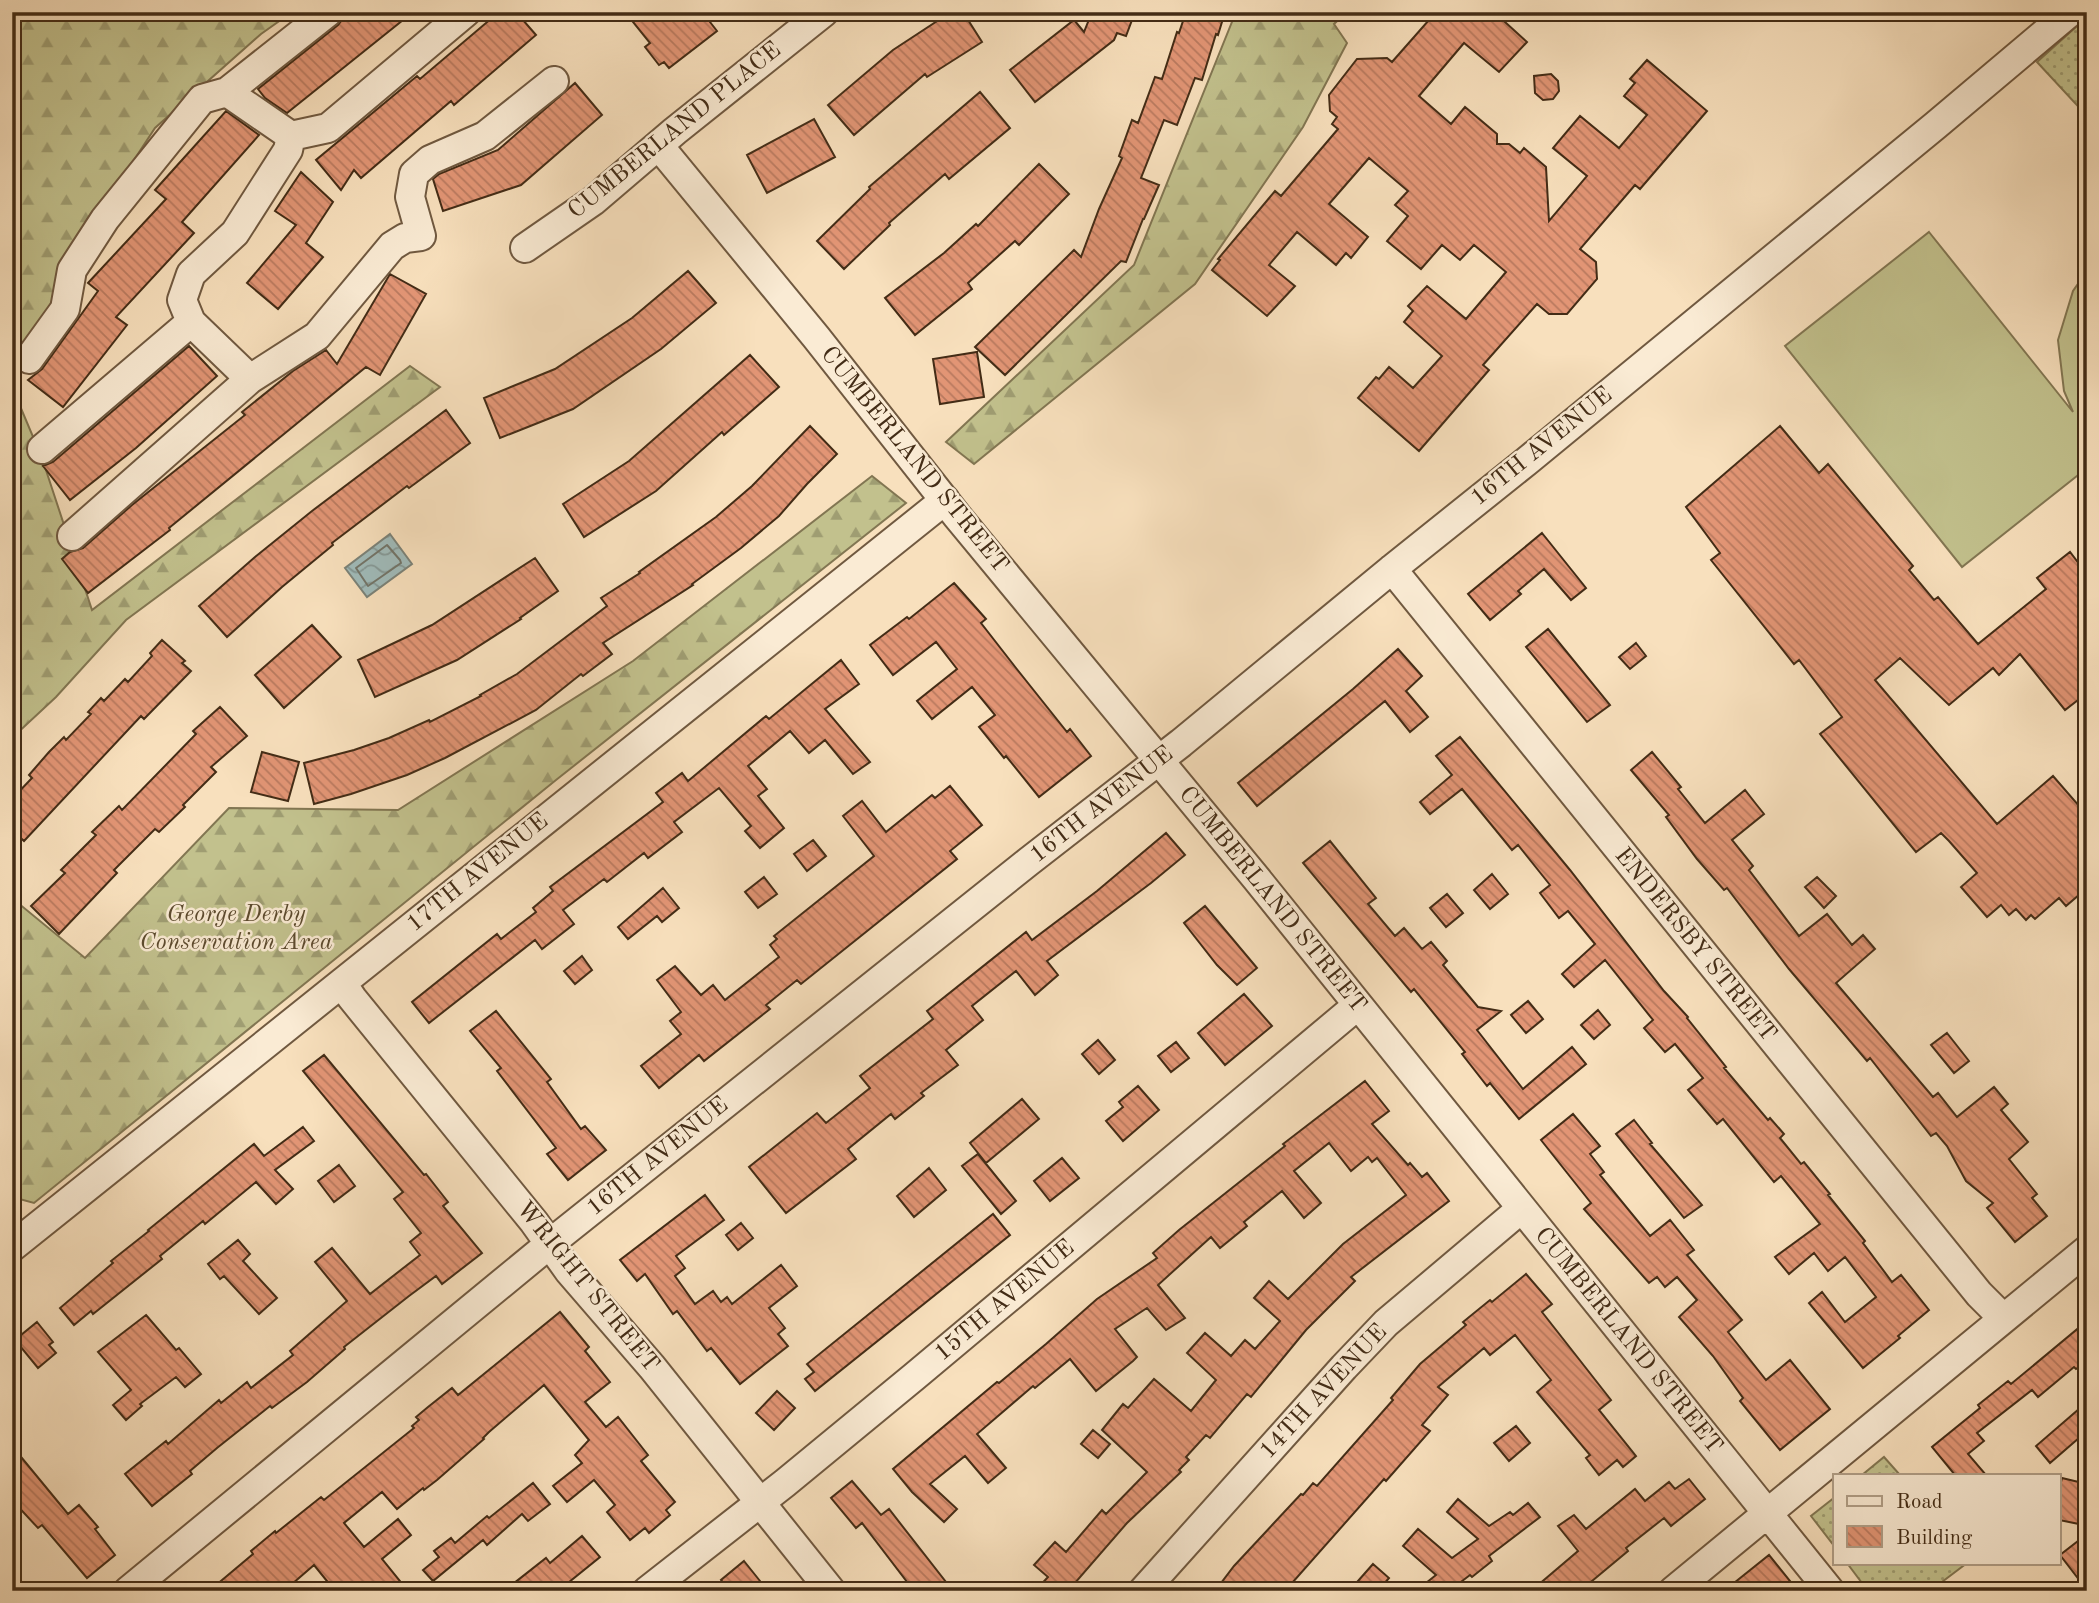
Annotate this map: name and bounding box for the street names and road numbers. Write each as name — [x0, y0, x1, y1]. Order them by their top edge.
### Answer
street label: CUMBERLAND PLACE — [564, 38, 786, 224]
street label: CUMBERLAND STREET — [816, 342, 1012, 578]
street label: 16TH AVENUE — [1467, 383, 1617, 511]
street label: 16TH AVENUE — [1026, 742, 1178, 868]
street label: CUMBERLAND STREET — [1174, 782, 1370, 1018]
street label: 17TH AVENUE — [403, 809, 553, 937]
street label: ENDERSBY STREET — [1610, 844, 1780, 1046]
street label: 16TH AVENUE — [583, 1093, 733, 1221]
street label: WRIGHT STREET — [511, 1197, 663, 1377]
street label: CUMBERLAND STREET — [1530, 1223, 1726, 1459]
street label: 15TH AVENUE — [931, 1236, 1079, 1366]
street label: 14TH AVENUE — [1256, 1320, 1392, 1464]

